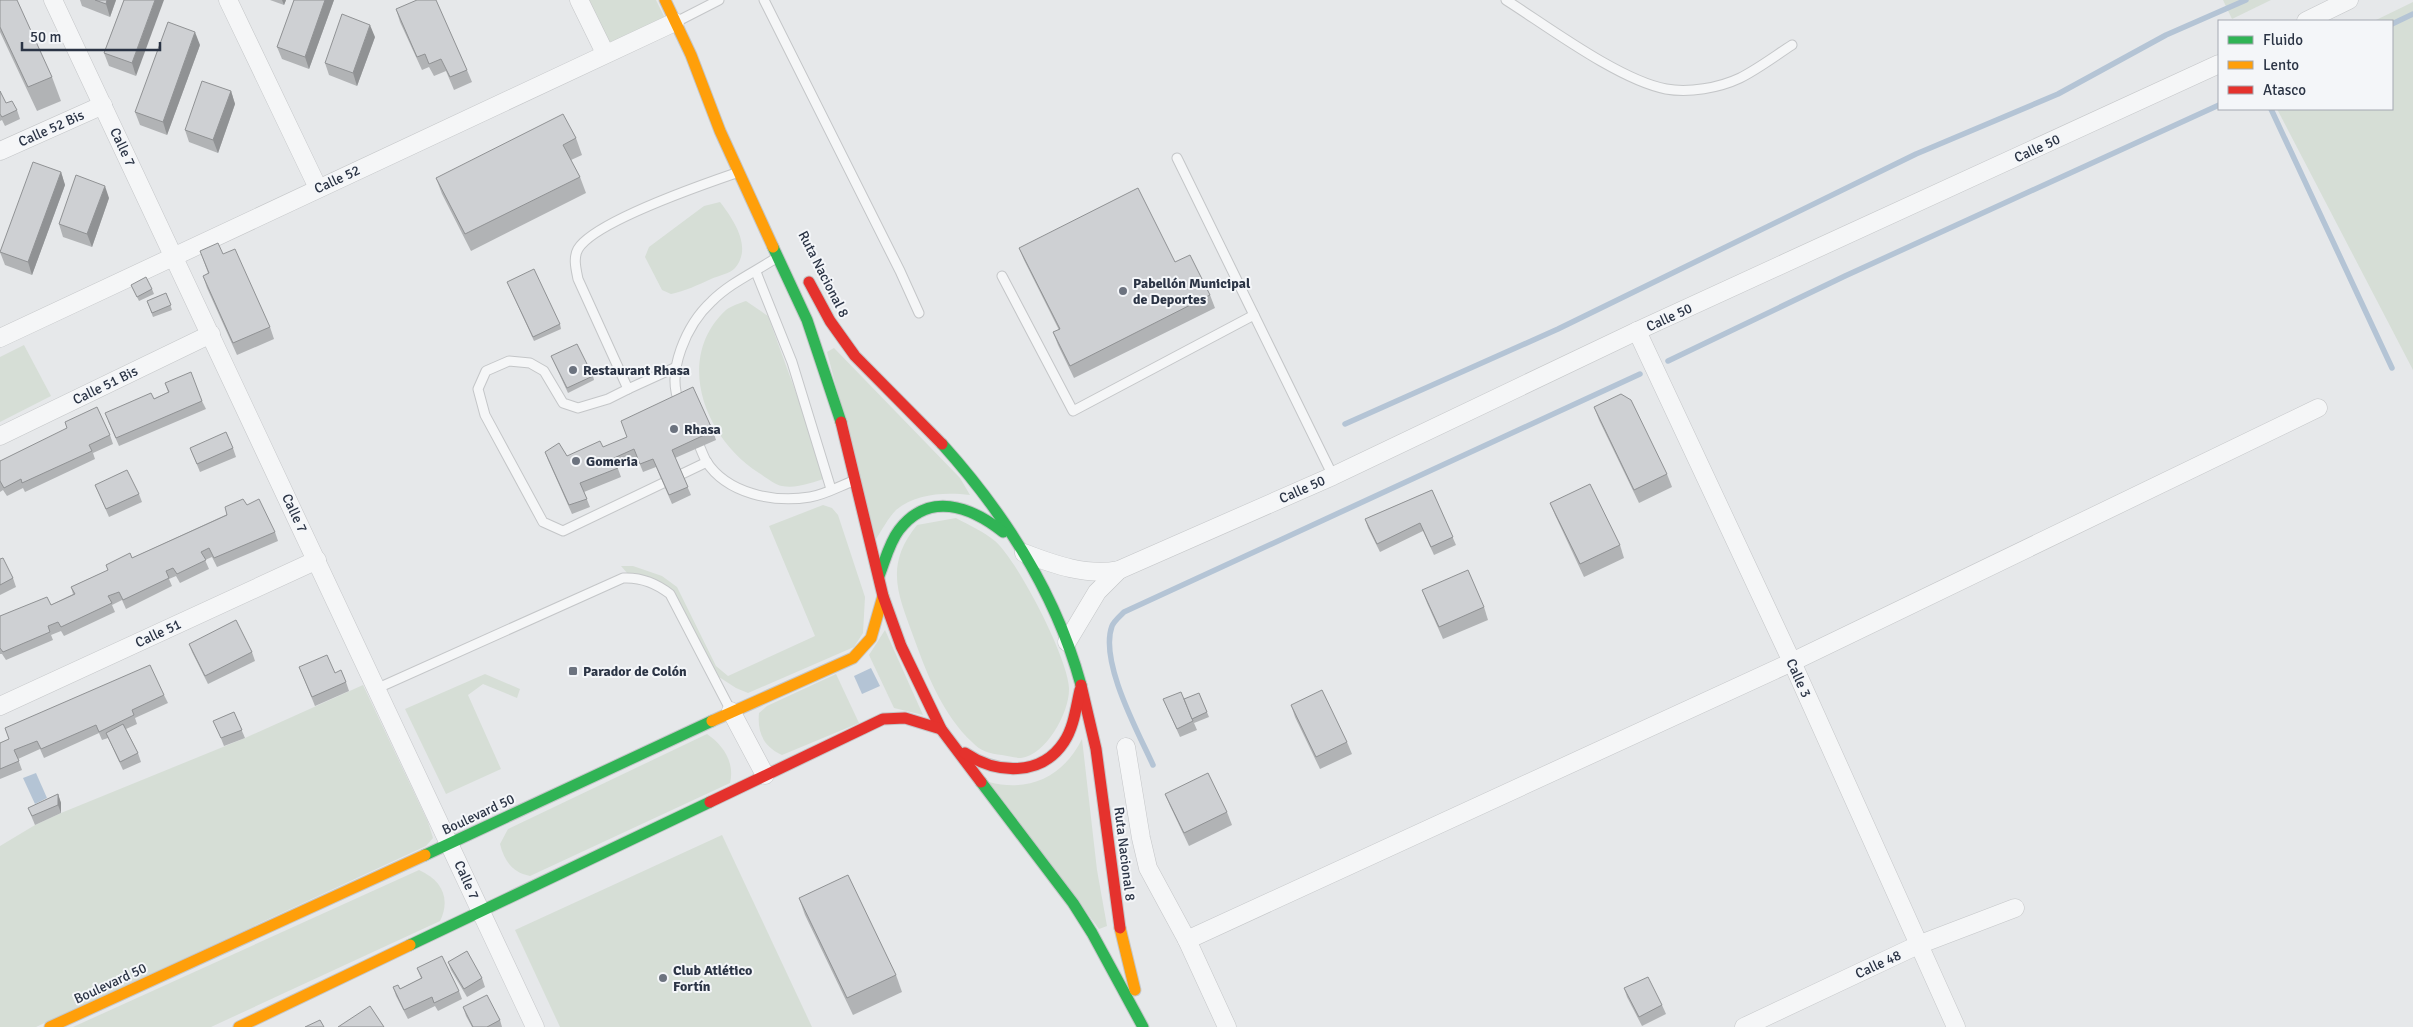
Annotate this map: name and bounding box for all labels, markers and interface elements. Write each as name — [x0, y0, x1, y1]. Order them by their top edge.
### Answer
scale bar — [22, 20, 160, 52]
legend — [2218, 20, 2393, 110]
text: 50 m — [30, 28, 61, 46]
text: Fluido — [2263, 31, 2303, 49]
text: Lento — [2263, 56, 2299, 74]
text: Atasco — [2263, 81, 2306, 99]
street label: Calle 52 Bis — [16, 106, 87, 150]
street label: Calle 7 — [106, 125, 139, 169]
street label: Calle 50 — [2012, 130, 2063, 166]
street label: Calle 52 — [312, 161, 363, 197]
street label: Ruta Nacional 8 — [794, 228, 853, 320]
place label: Pabellón Municipal de Deportes — [1133, 275, 1251, 308]
marker: Pabellón Municipal de Deportes — [1117, 285, 1129, 297]
street label: Calle 50 — [1644, 299, 1695, 335]
street label: Calle 51 Bis — [70, 362, 140, 408]
place label: Restaurant Rhasa — [583, 362, 690, 379]
marker: Restaurant Rhasa — [567, 364, 579, 376]
place label: Rhasa — [684, 421, 721, 438]
marker: Rhasa — [668, 423, 680, 435]
place label: Gomeria — [586, 453, 638, 470]
marker: Gomeria — [570, 455, 582, 467]
street label: Calle 50 — [1277, 472, 1328, 507]
street label: Calle 7 — [278, 491, 311, 535]
street label: Calle 51 — [133, 615, 184, 651]
street label: Calle 3 — [1782, 656, 1815, 700]
place label: Parador de Colón — [583, 663, 687, 680]
marker: Parador de Colón — [567, 665, 579, 677]
street label: Boulevard 50 — [439, 790, 517, 839]
street label: Ruta Nacional 8 — [1110, 806, 1139, 902]
street label: Calle 7 — [450, 858, 483, 902]
street label: Calle 48 — [1853, 946, 1904, 982]
street label: Boulevard 50 — [71, 959, 149, 1008]
place label: Club Atlético Fortín — [673, 962, 752, 995]
marker: Club Atlético Fortín — [657, 972, 669, 984]

